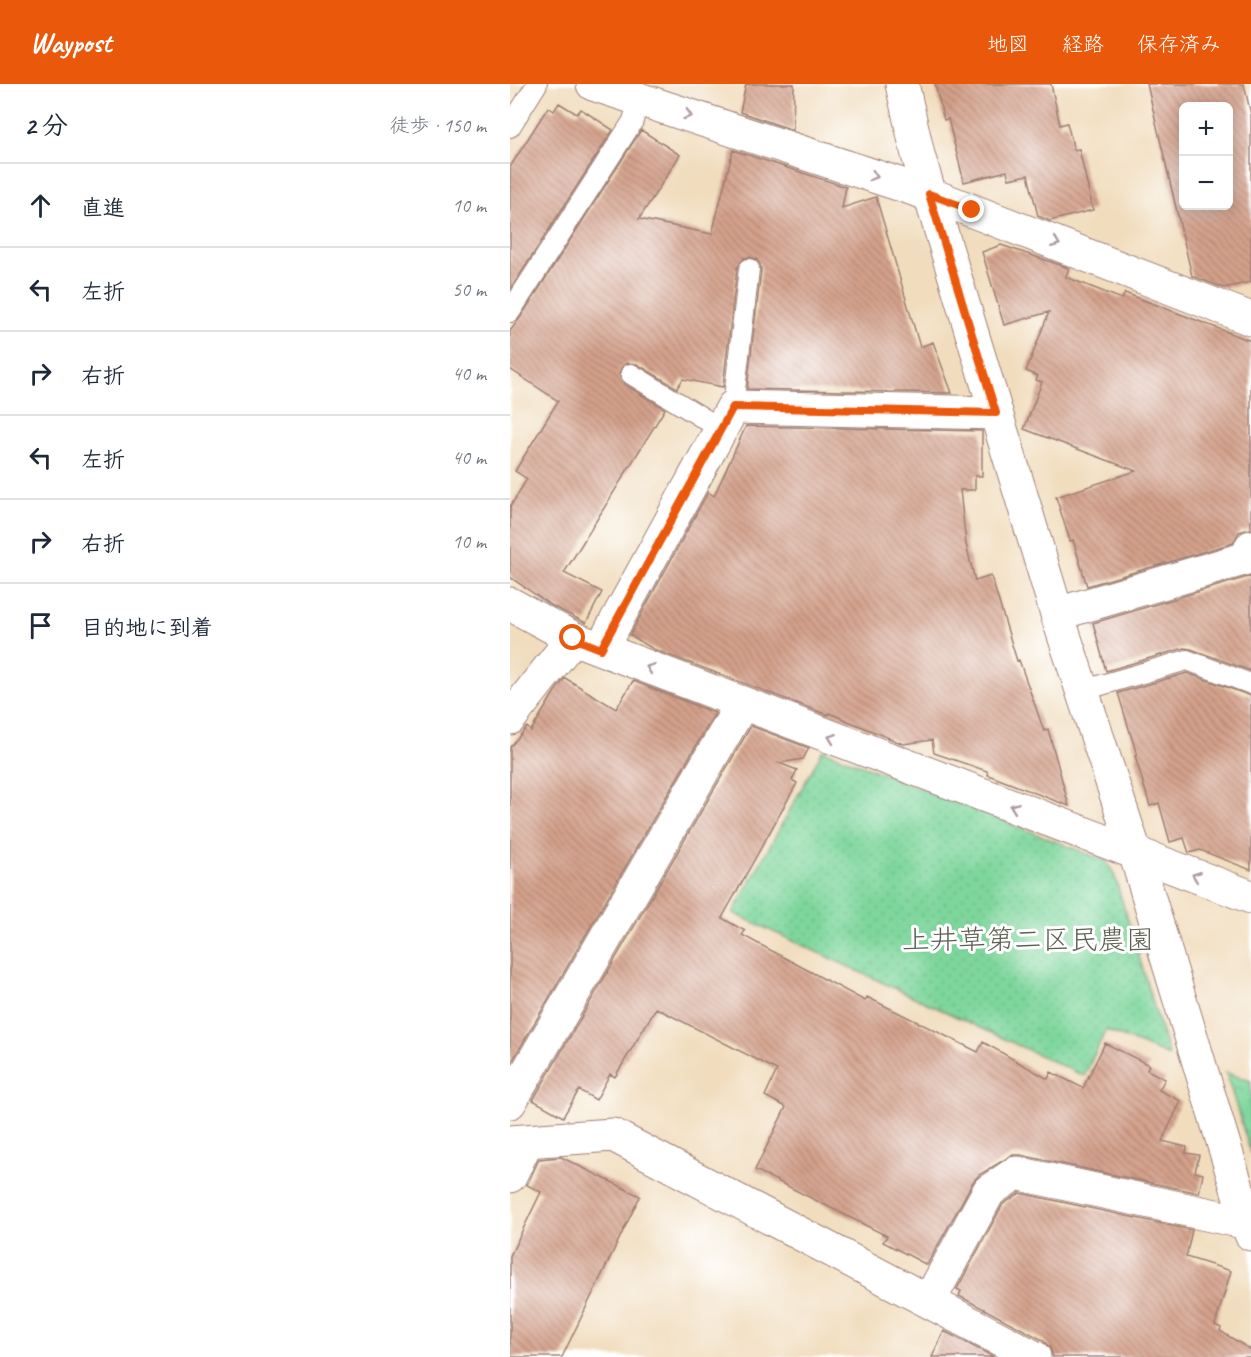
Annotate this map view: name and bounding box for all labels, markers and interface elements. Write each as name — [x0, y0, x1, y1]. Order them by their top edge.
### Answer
text: Waypost — [30, 25, 111, 60]
text: 地図 — [987, 31, 1029, 57]
text: 経路 — [1062, 31, 1104, 57]
text: 保存済み — [1137, 31, 1221, 57]
map controls — [1179, 102, 1233, 210]
button: + — [1179, 102, 1233, 156]
one-way arrow — [682, 107, 693, 120]
text: 2 分 — [24, 109, 68, 142]
text: 徒歩 · 150 m — [390, 113, 486, 138]
button: − — [1179, 156, 1233, 210]
one-way arrow — [868, 168, 879, 181]
icon: ahead — [24, 189, 57, 222]
text: 10 m — [452, 193, 486, 218]
text: 直進 — [81, 194, 125, 222]
route end — [958, 196, 984, 222]
one-way arrow — [1050, 236, 1061, 248]
icon: left — [24, 273, 57, 306]
text: 50 m — [452, 277, 486, 302]
text: 左折 — [81, 278, 125, 306]
icon: right — [24, 357, 57, 390]
text: 40 m — [452, 361, 486, 386]
text: 右折 — [81, 362, 125, 390]
icon: left — [24, 441, 57, 474]
text: 40 m — [452, 445, 486, 470]
text: 左折 — [81, 446, 125, 474]
icon: right — [24, 525, 57, 558]
text: 10 m — [452, 529, 486, 554]
text: 右折 — [81, 530, 125, 558]
icon: arrive — [24, 609, 57, 642]
text: 目的地に到着 — [81, 614, 213, 642]
route start — [559, 624, 585, 650]
one-way arrow — [645, 663, 656, 675]
one-way arrow — [827, 732, 837, 745]
one-way arrow — [1009, 801, 1020, 814]
one-way arrow — [1191, 871, 1202, 883]
park label: 上井草第二区民農園 — [902, 922, 1154, 957]

